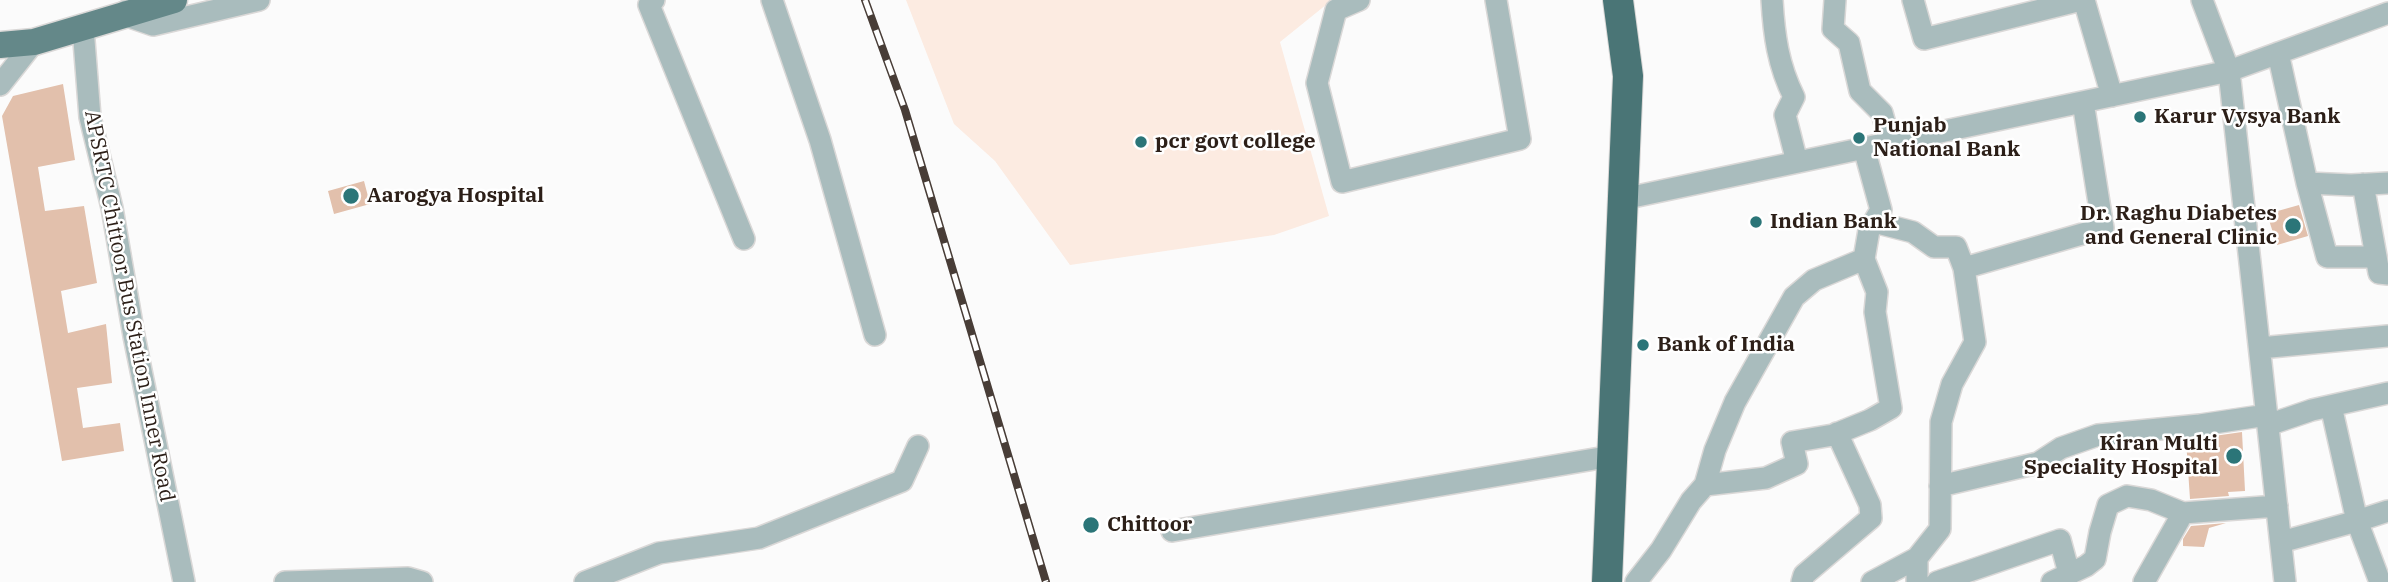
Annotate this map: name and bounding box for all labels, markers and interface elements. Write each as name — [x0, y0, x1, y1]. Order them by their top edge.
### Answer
place label: Karur Vysya Bank — [2154, 104, 2340, 130]
street label: APSRTC Chittoor Bus Station Inner Road — [79, 108, 179, 504]
marker: Karur Vysya Bank — [2132, 109, 2148, 125]
place label: Punjab National Bank — [1873, 113, 2020, 163]
place label: pcr govt college — [1155, 129, 1316, 155]
marker: Punjab National Bank — [1851, 130, 1867, 146]
marker: pcr govt college — [1133, 134, 1149, 150]
place label: Aarogya Hospital — [367, 183, 544, 209]
marker: Aarogya Hospital — [341, 186, 361, 206]
place label: Dr. Raghu Diabetes and General Clinic — [2080, 201, 2277, 251]
place label: Indian Bank — [1770, 209, 1897, 235]
marker: Indian Bank — [1748, 214, 1764, 230]
marker: Dr. Raghu Diabetes and General Clinic — [2283, 216, 2303, 236]
place label: Bank of India — [1657, 332, 1795, 358]
marker: Bank of India — [1635, 337, 1651, 353]
place label: Kiran Multi Speciality Hospital — [2024, 431, 2218, 481]
marker: Kiran Multi Speciality Hospital — [2224, 446, 2244, 466]
place label: Chittoor — [1107, 512, 1192, 538]
marker: Chittoor — [1081, 515, 1101, 535]

